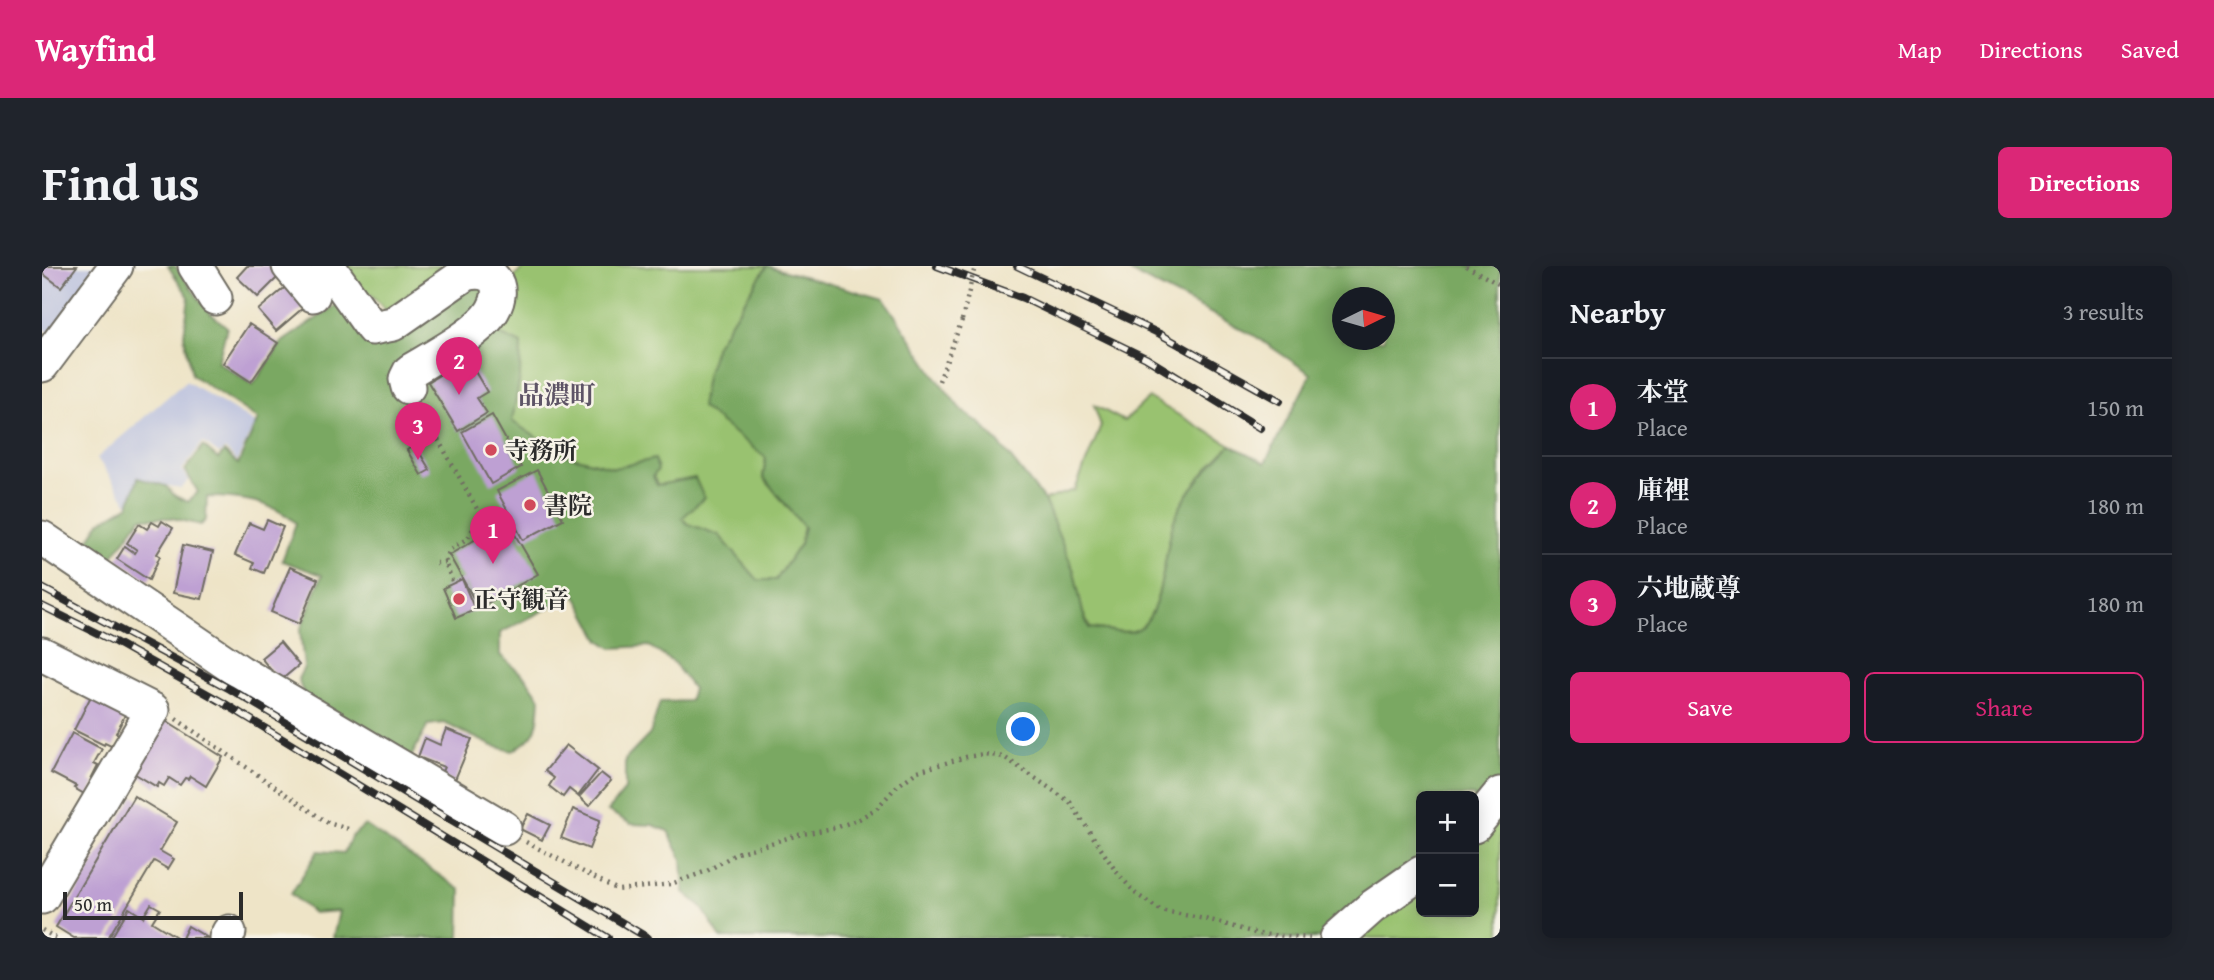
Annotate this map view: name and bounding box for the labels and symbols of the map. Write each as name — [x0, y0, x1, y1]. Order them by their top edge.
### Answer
north arrow — [1332, 287, 1395, 350]
pin: 2 — [436, 337, 482, 395]
district label: 品濃町 — [518, 375, 596, 414]
pin: 3 — [395, 402, 441, 460]
place label: 寺務所 — [505, 433, 577, 468]
marker: 寺務所 — [483, 442, 499, 458]
place label: 書院 — [544, 488, 592, 523]
marker: 書院 — [522, 497, 538, 513]
pin: 1 — [470, 506, 516, 564]
place label: 正守観音 — [473, 582, 569, 617]
marker: 正守観音 — [451, 591, 467, 607]
your location — [1006, 712, 1040, 746]
scale bar — [63, 889, 243, 921]

